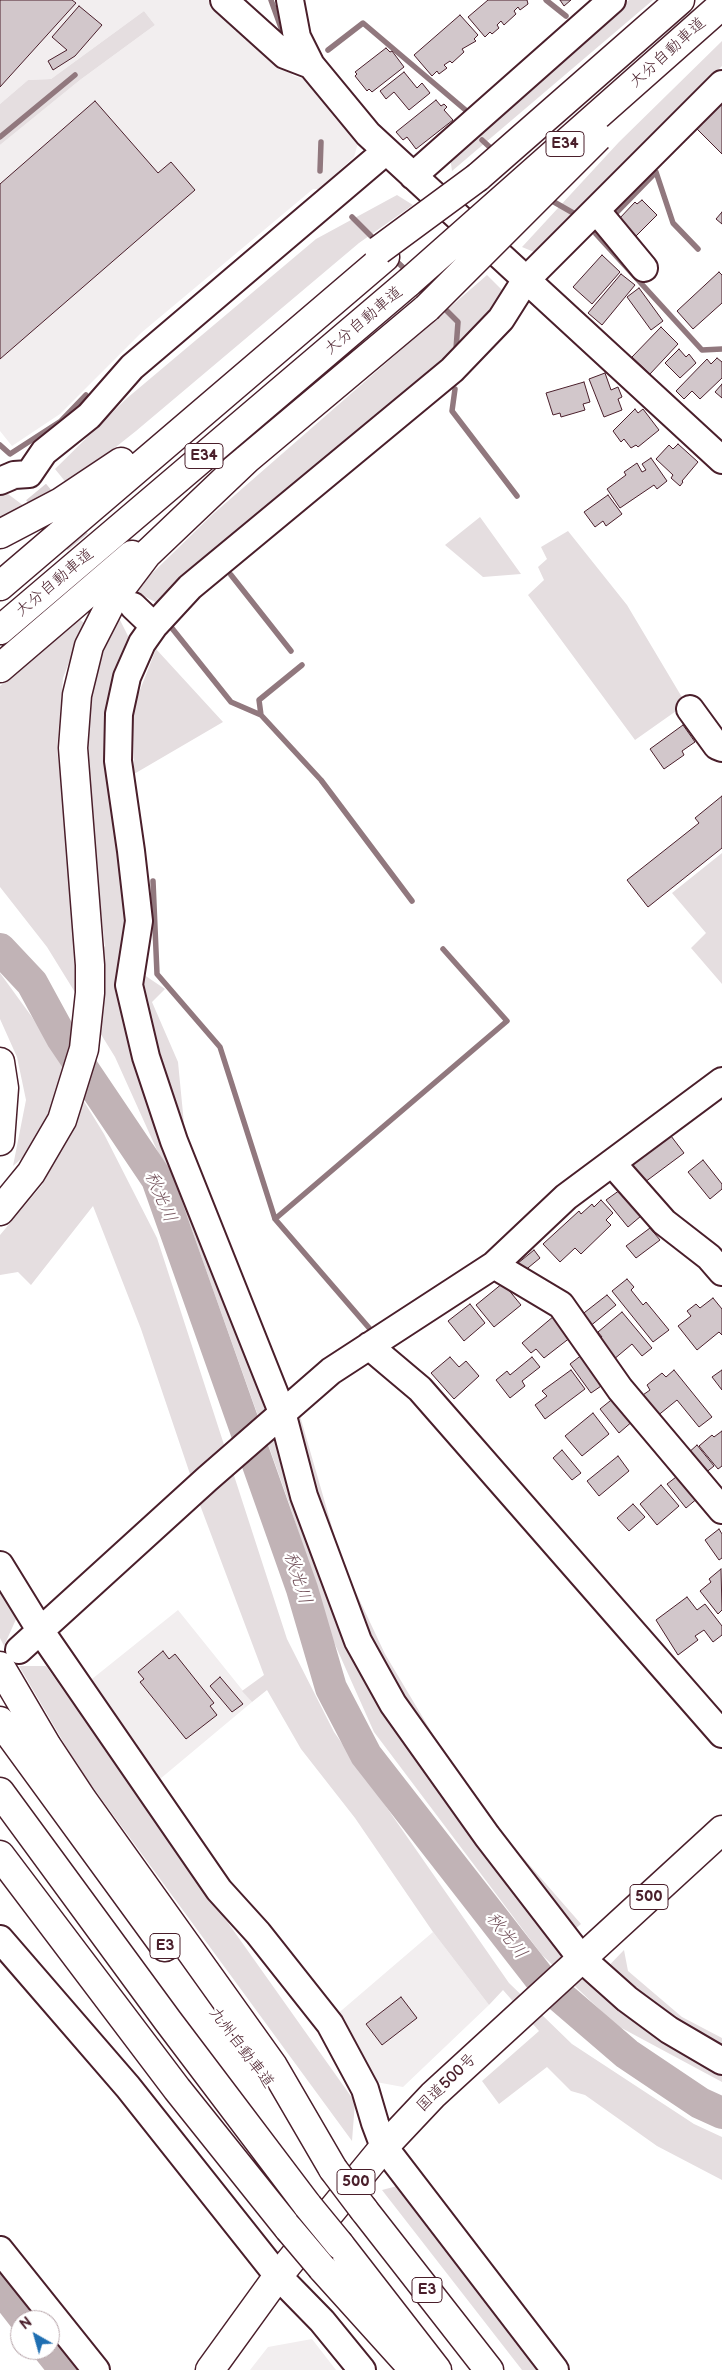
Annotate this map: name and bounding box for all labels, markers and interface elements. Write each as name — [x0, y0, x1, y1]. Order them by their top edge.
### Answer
street label: 大分自動車道 — [626, 14, 710, 92]
road number: E34 — [546, 132, 584, 156]
street label: 大分自動車道 — [321, 283, 407, 359]
road number: E34 — [185, 444, 223, 468]
street label: 大分自動車道 — [12, 545, 98, 621]
water label: 秋光川 — [140, 1168, 180, 1226]
water label: 秋光川 — [278, 1549, 316, 1607]
road number: 500 — [630, 1884, 668, 1910]
water label: 秋光川 — [481, 1908, 531, 1964]
road number: E3 — [150, 1934, 180, 1958]
street label: 九州自動車道 — [204, 2004, 278, 2092]
street label: 国道500号 — [413, 2050, 481, 2116]
road number: 500 — [337, 2170, 375, 2194]
road number: E3 — [412, 2278, 442, 2302]
north arrow — [10, 2310, 60, 2360]
text: N — [17, 2314, 35, 2334]

